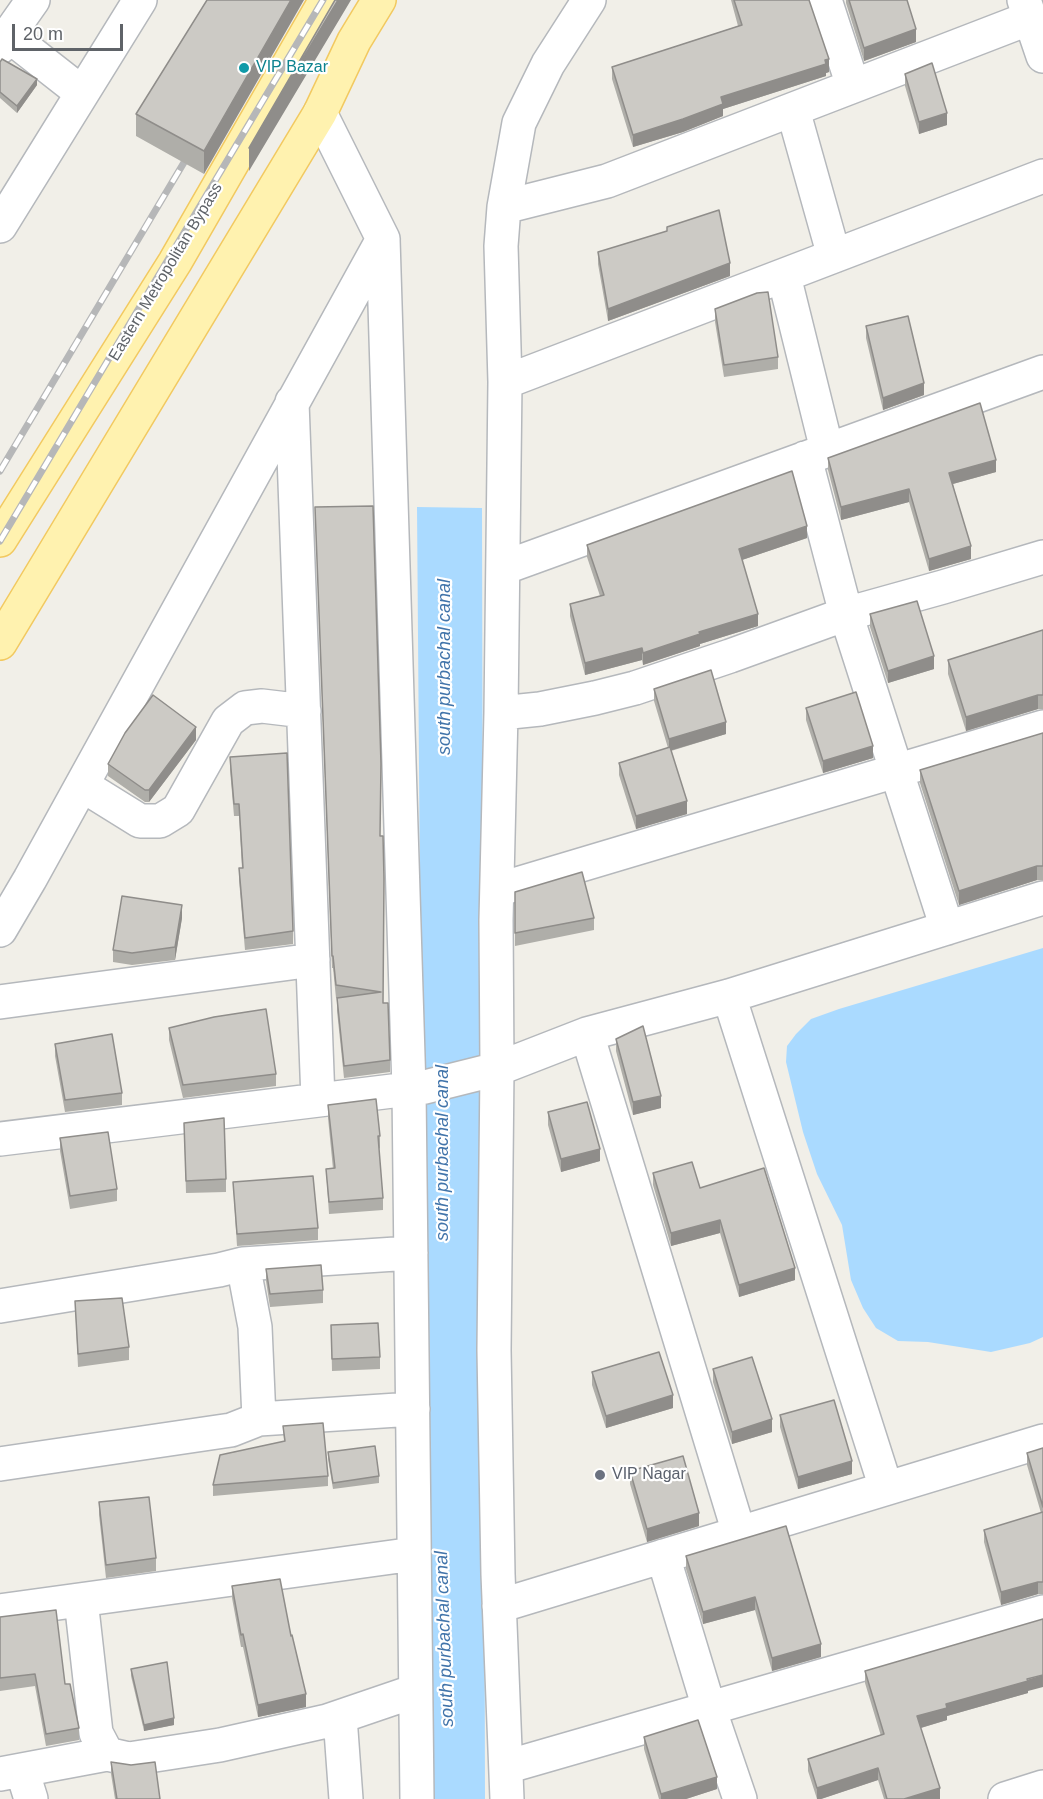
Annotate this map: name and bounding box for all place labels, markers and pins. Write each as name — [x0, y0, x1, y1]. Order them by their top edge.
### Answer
place label: VIP Bazar — [256, 58, 328, 78]
marker: VIP Bazar — [237, 61, 251, 75]
place label: VIP Nagar — [612, 1465, 686, 1485]
marker: VIP Nagar — [593, 1468, 607, 1482]

